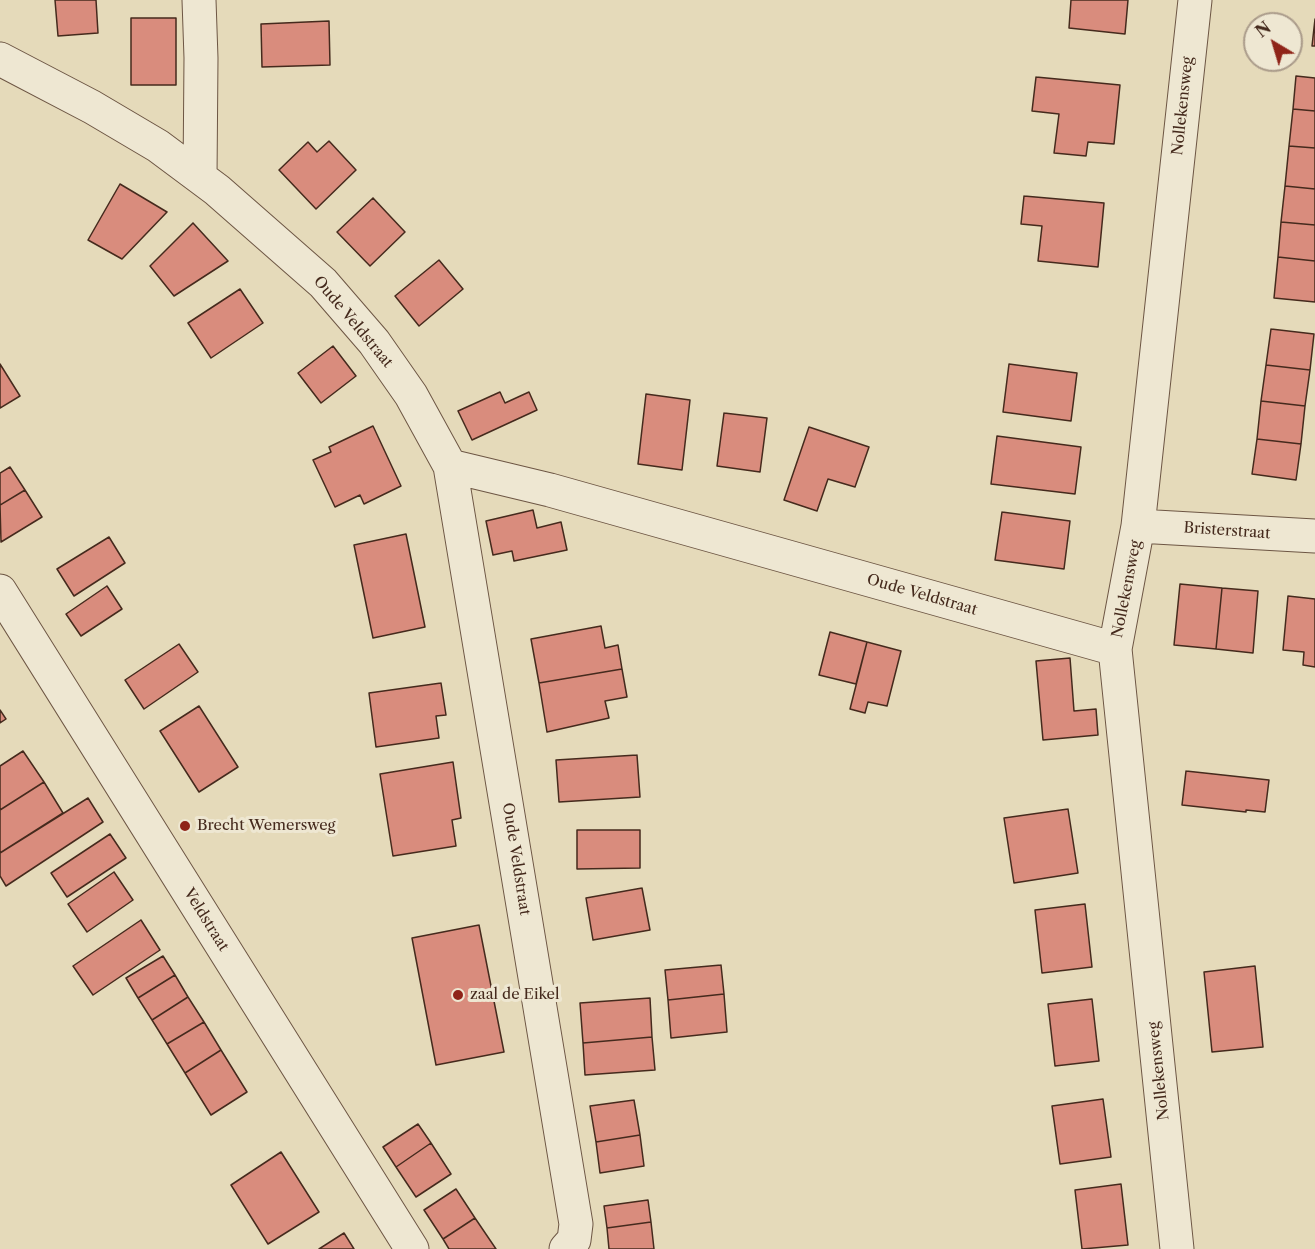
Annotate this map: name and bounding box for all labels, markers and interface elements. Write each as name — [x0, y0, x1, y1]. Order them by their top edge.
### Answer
north arrow — [1243, 12, 1303, 72]
text: N — [1252, 17, 1275, 42]
street label: Nollekensweg — [1169, 56, 1197, 156]
street label: Oude Veldstraat — [310, 273, 396, 371]
street label: Bristerstraat — [1183, 519, 1271, 543]
street label: Nollekensweg — [1109, 539, 1145, 639]
street label: Oude Veldstraat — [865, 571, 979, 619]
street label: Oude Veldstraat — [498, 801, 534, 917]
place label: Brecht Wemersweg — [197, 817, 336, 835]
marker: Brecht Wemersweg — [178, 819, 192, 833]
street label: Veldstraat — [180, 885, 232, 955]
place label: zaal de Eikel — [470, 986, 559, 1004]
marker: zaal de Eikel — [451, 988, 465, 1002]
street label: Nollekensweg — [1145, 1021, 1173, 1121]

